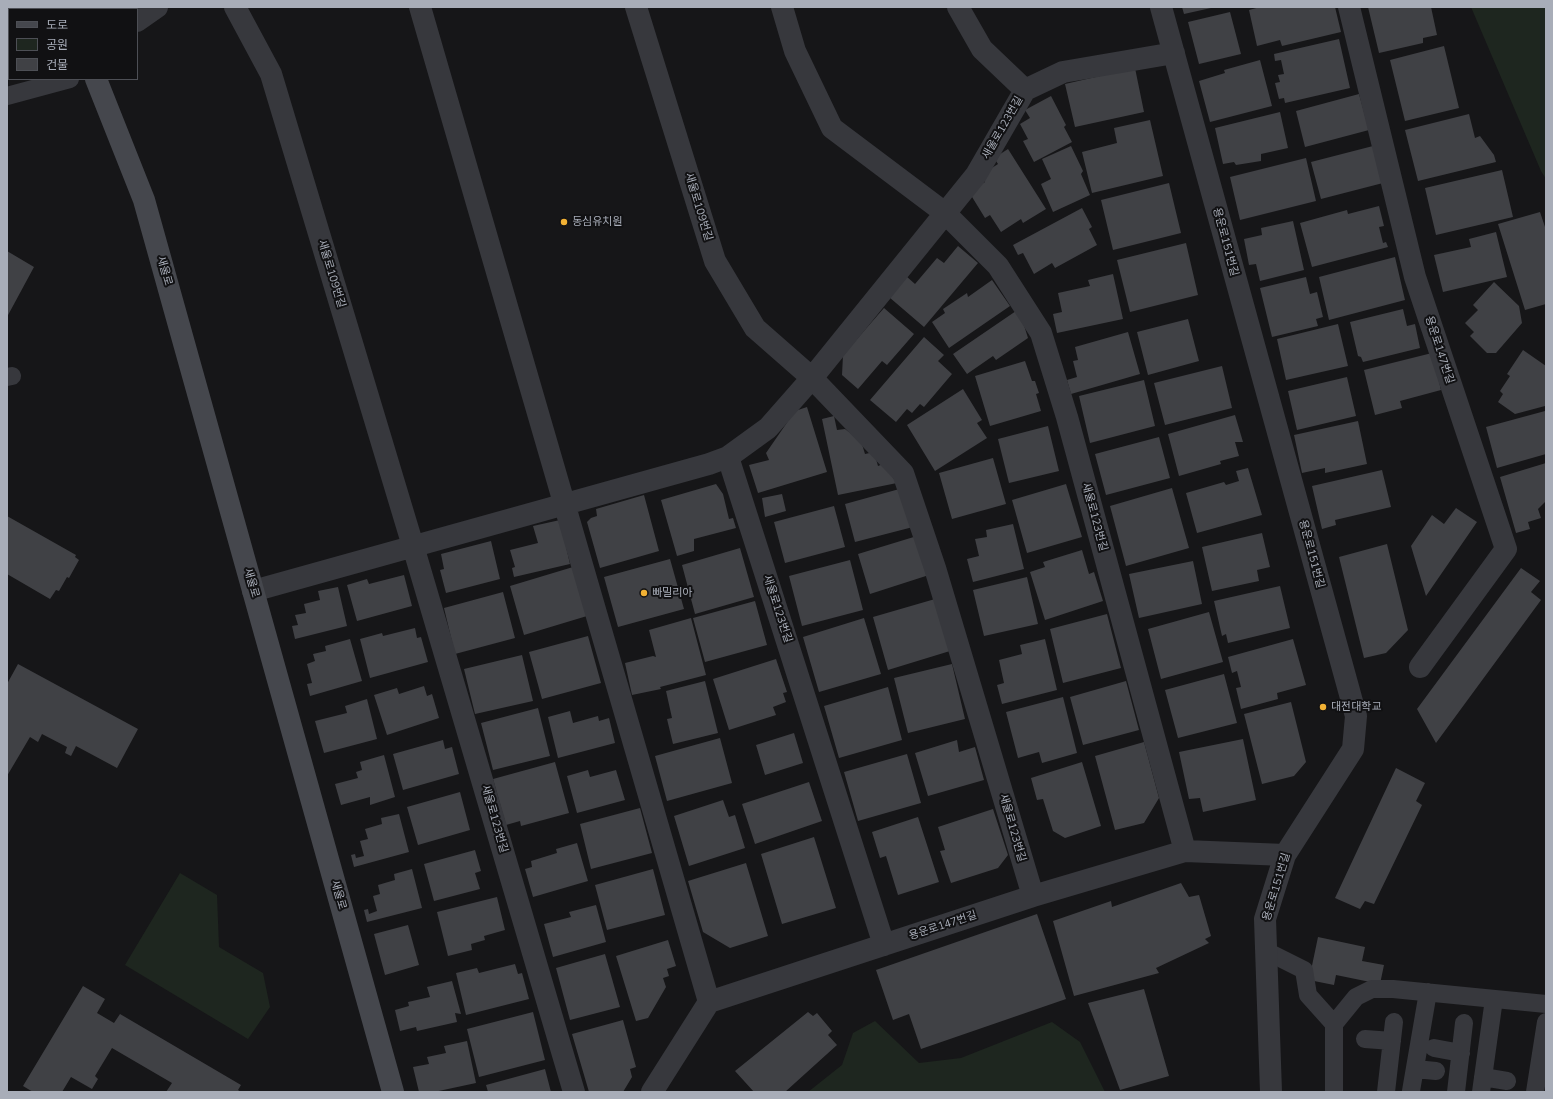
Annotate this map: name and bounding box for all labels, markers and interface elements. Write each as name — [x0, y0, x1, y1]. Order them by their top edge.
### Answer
legend — [8, 8, 138, 80]
text: 도로 — [46, 17, 68, 33]
text: 공원 — [46, 37, 68, 53]
text: 건물 — [46, 57, 68, 73]
street label: 새울로123번길 — [980, 94, 1026, 162]
street label: 새울로109번길 — [681, 171, 715, 243]
street label: 용운로151번길 — [1210, 206, 1240, 278]
place label: 동심유치원 — [572, 215, 623, 229]
marker: 동심유치원 — [559, 217, 569, 227]
street label: 새울로109번길 — [314, 238, 348, 310]
street label: 새울로 — [153, 255, 175, 287]
street label: 용운로147번길 — [1422, 314, 1456, 386]
street label: 새울로123번길 — [1079, 481, 1109, 553]
street label: 용운로151번길 — [1296, 518, 1326, 590]
street label: 새울로 — [240, 567, 262, 599]
street label: 새울로123번길 — [760, 573, 794, 645]
place label: 빠밀리아 — [652, 586, 692, 600]
marker: 빠밀리아 — [639, 588, 649, 598]
place label: 대전대학교 — [1331, 700, 1382, 714]
marker: 대전대학교 — [1318, 702, 1328, 712]
street label: 새울로123번길 — [478, 783, 510, 855]
street label: 새울로123번길 — [996, 792, 1028, 864]
street label: 용운로151번길 — [1260, 851, 1294, 923]
street label: 새울로 — [327, 879, 349, 911]
street label: 용운로147번길 — [907, 909, 979, 943]

